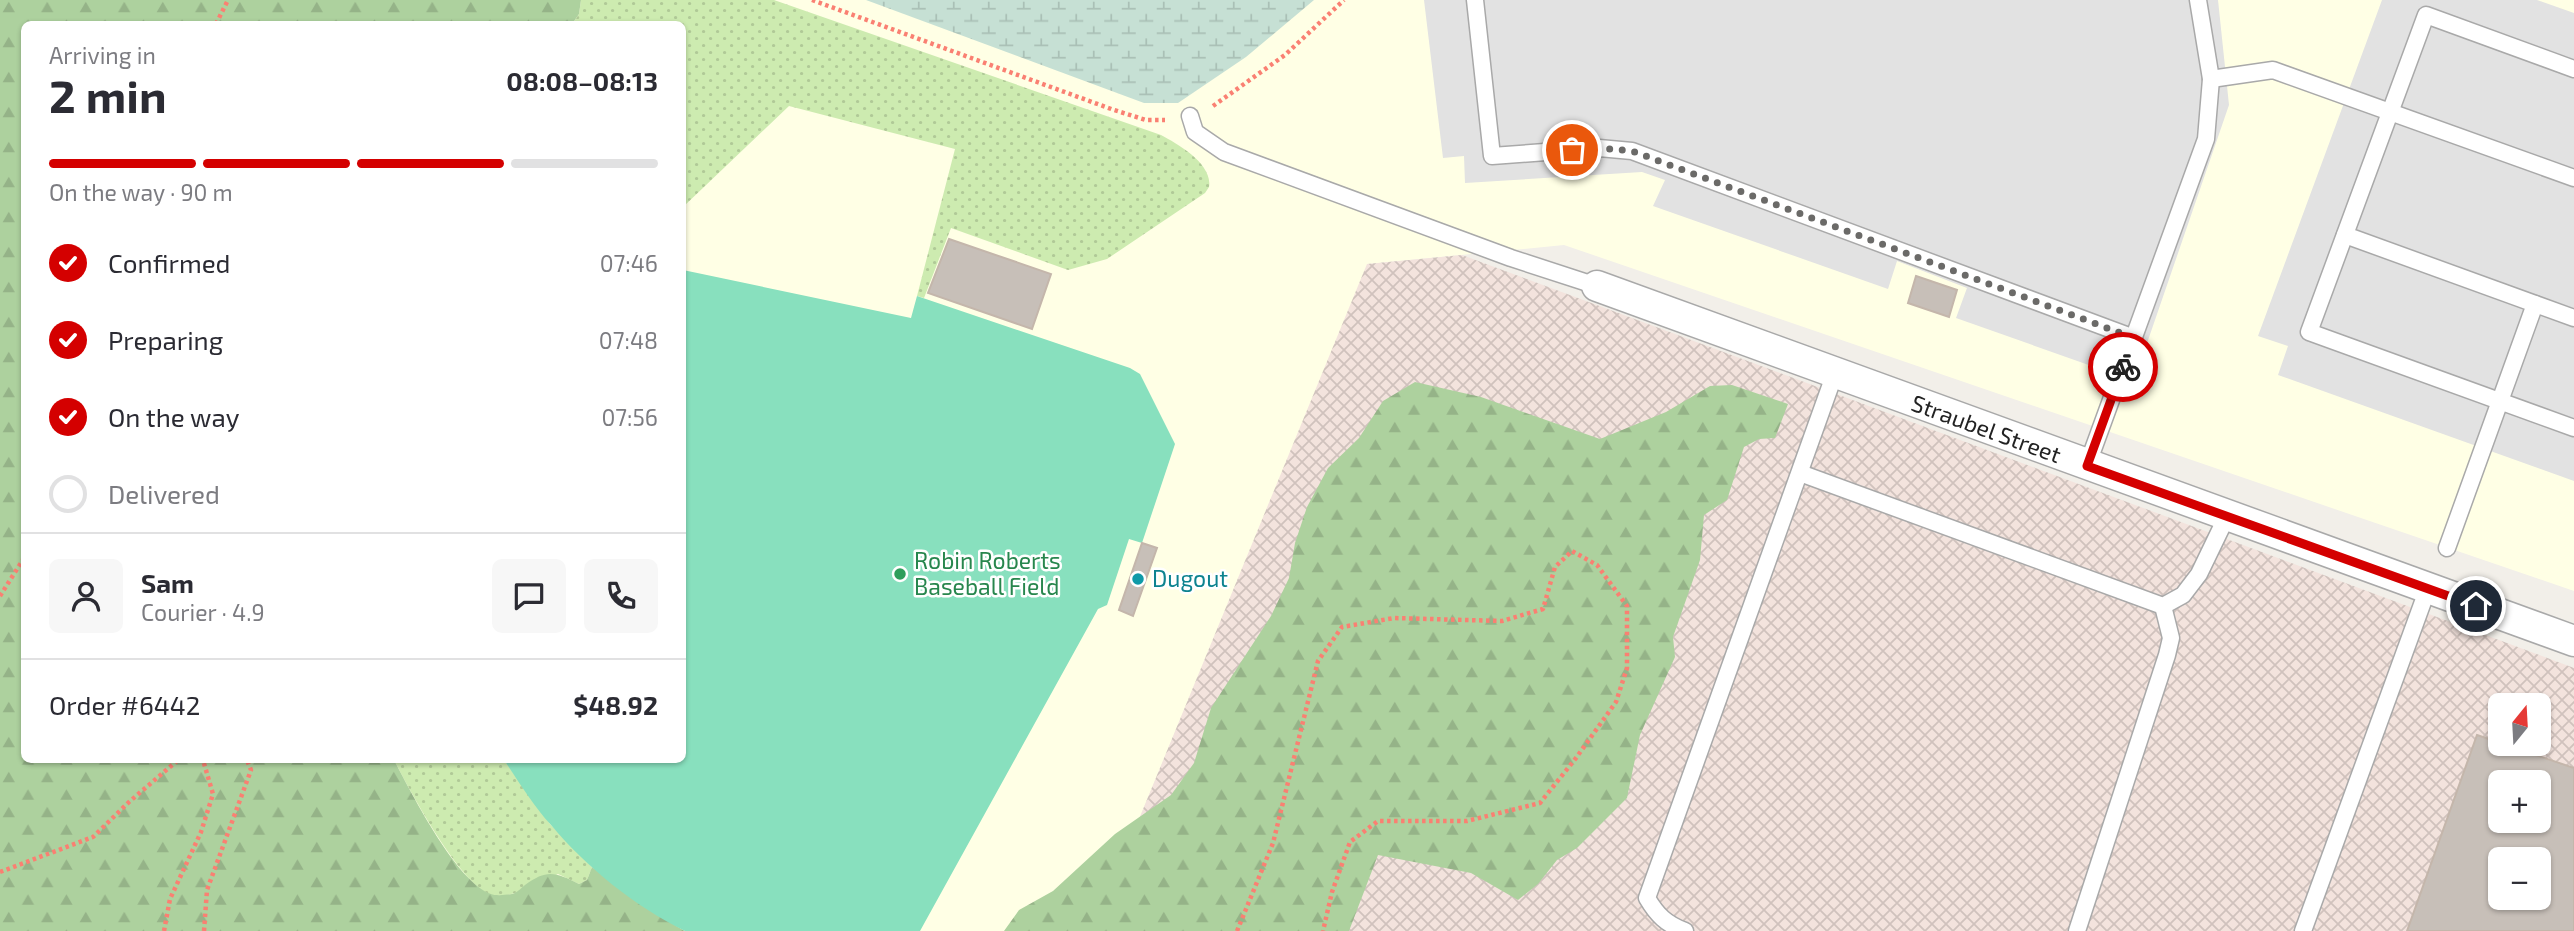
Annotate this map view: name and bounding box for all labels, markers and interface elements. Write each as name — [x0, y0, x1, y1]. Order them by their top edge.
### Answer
text: Arriving in — [49, 41, 156, 69]
text: 08:08–08:13 — [506, 65, 658, 96]
text: 2 min — [49, 67, 167, 122]
pin — [1542, 120, 1602, 180]
icon: bag — [1553, 131, 1591, 169]
text: On the way · 90 m — [49, 178, 233, 206]
icon: check — [49, 244, 87, 282]
text: Confirmed — [108, 247, 231, 278]
text: 07:46 — [600, 249, 658, 277]
icon: check — [49, 321, 87, 359]
text: Preparing — [108, 324, 223, 355]
text: 07:48 — [599, 326, 658, 354]
courier — [2088, 332, 2158, 402]
icon: bike — [2104, 348, 2142, 386]
street label: Straubel Street — [1908, 388, 2065, 468]
icon: check — [49, 398, 87, 436]
text: On the way — [108, 401, 239, 432]
text: 07:56 — [601, 403, 658, 431]
text: Delivered — [108, 478, 220, 509]
place label: Robin Roberts Baseball Field — [914, 546, 1061, 600]
button: person — [49, 559, 123, 633]
button: chat — [492, 559, 566, 633]
button: phone — [584, 559, 658, 633]
place label: Dugout — [1152, 564, 1228, 592]
marker: Robin Roberts Baseball Field — [892, 566, 908, 582]
text: Sam — [141, 567, 194, 598]
marker: Dugout — [1130, 571, 1146, 587]
pin — [2446, 576, 2506, 636]
icon: home — [2457, 587, 2495, 625]
text: Courier · 4.9 — [141, 598, 265, 626]
text: Order #6442 — [49, 689, 200, 720]
text: $48.92 — [573, 689, 658, 720]
north arrow — [2488, 693, 2552, 756]
map controls — [2488, 693, 2551, 910]
button: + — [2488, 770, 2551, 833]
button: − — [2488, 847, 2551, 910]

